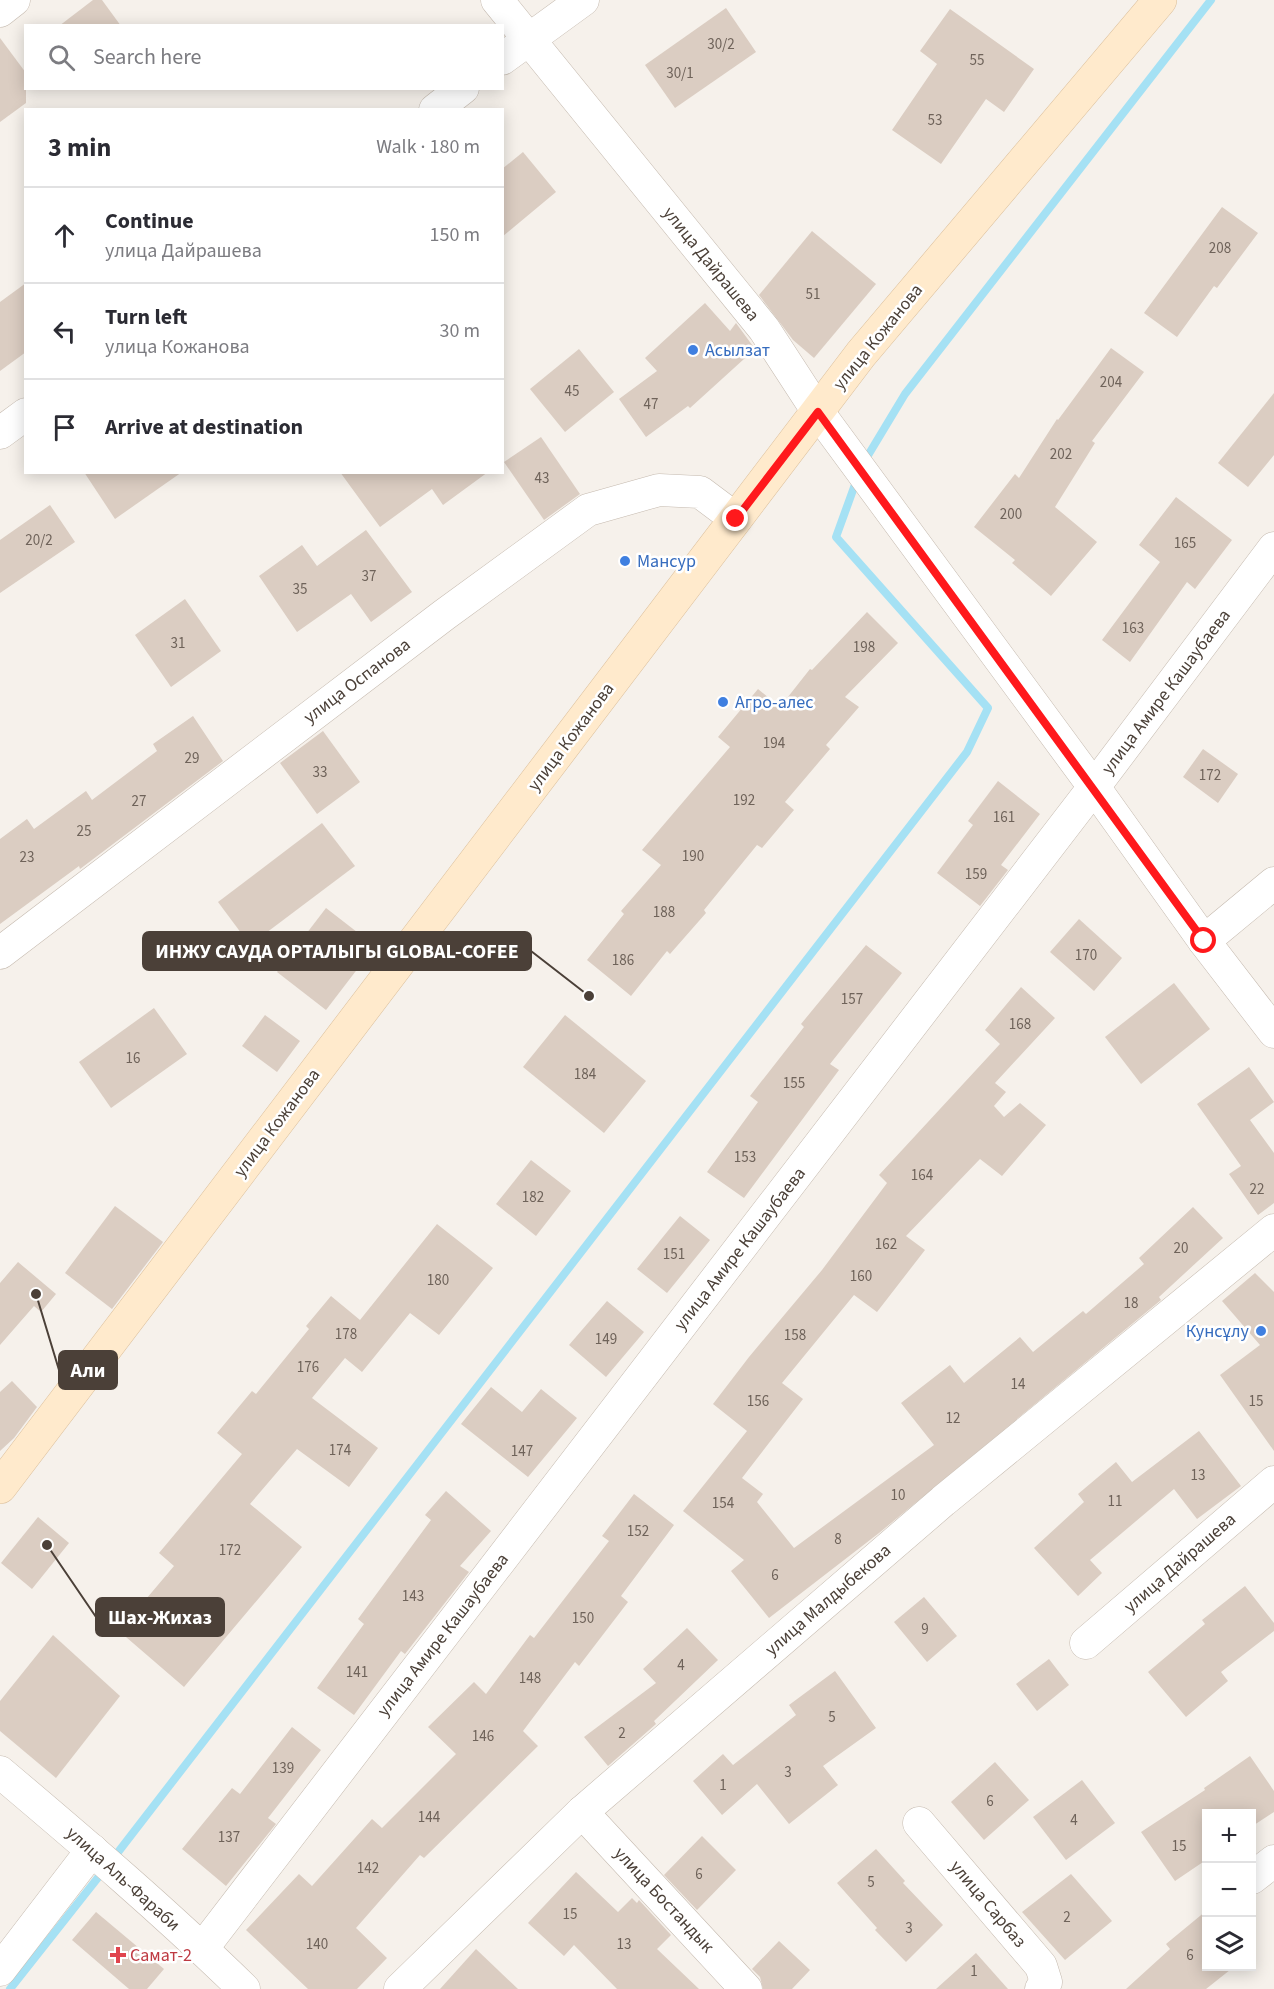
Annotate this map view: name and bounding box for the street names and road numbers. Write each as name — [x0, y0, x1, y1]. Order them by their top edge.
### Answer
street label: улица Дайрашева — [657, 201, 765, 327]
street label: улица Кожанова — [827, 279, 929, 395]
street label: улица Амире Кашаубаева — [1096, 604, 1236, 780]
street label: улица Оспанова — [298, 632, 416, 730]
street label: улица Кожанова — [522, 677, 620, 797]
street label: улица Кожанова — [228, 1063, 326, 1183]
street label: улица Амире Кашаубаева — [668, 1162, 812, 1336]
street label: улица Дайрашева — [1119, 1507, 1241, 1619]
street label: улица Малдыбекова — [760, 1538, 896, 1662]
street label: улица Амире Кашаубаева — [371, 1548, 515, 1722]
street label: улица Аль-Фараби — [60, 1821, 186, 1937]
street label: улица Бостандык — [608, 1841, 720, 1959]
street label: улица Сарбаз — [944, 1855, 1032, 1953]

